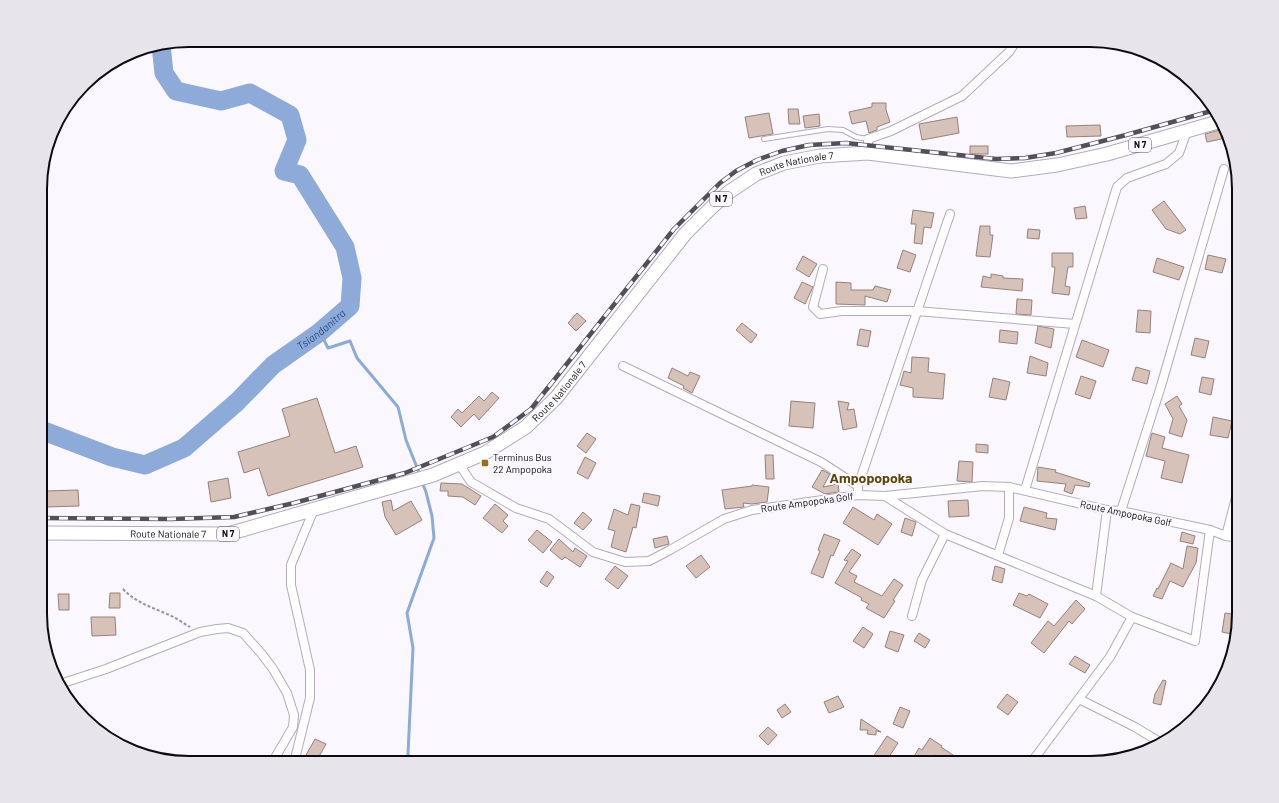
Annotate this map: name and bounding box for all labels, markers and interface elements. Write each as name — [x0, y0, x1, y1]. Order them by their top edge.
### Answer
road number: N 7 — [1129, 138, 1151, 152]
street label: Route Nationale 7 — [757, 149, 834, 178]
road number: N 7 — [710, 192, 732, 206]
water label: Tsiandanitra — [294, 306, 348, 352]
street label: Route Nationale 7 — [529, 359, 589, 424]
place label: Terminus Bus 22 Ampopoka — [493, 451, 552, 475]
marker: Terminus Bus 22 Ampopoka — [480, 458, 490, 468]
district label: Ampopopoka — [830, 469, 912, 486]
street label: Route Ampopoka Golf — [760, 490, 854, 514]
street label: Route Ampopoka Golf — [1079, 497, 1173, 529]
street label: Route Nationale 7 — [130, 527, 206, 540]
road number: N 7 — [217, 527, 239, 541]

